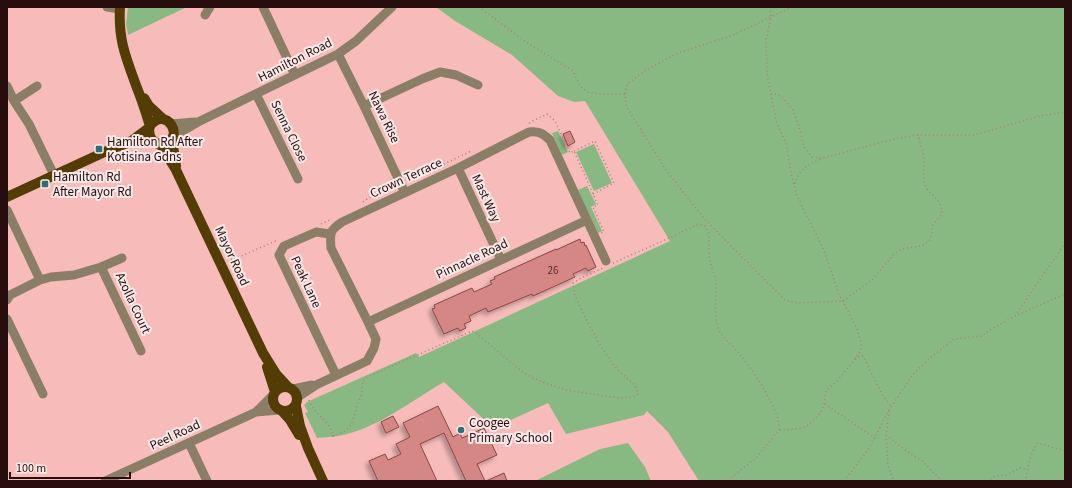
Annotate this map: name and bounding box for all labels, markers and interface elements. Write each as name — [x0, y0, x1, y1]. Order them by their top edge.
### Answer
street label: Hamilton Road — [255, 34, 335, 86]
street label: Nawa Rise — [364, 88, 404, 146]
street label: Senna Close — [266, 97, 312, 165]
place label: Hamilton Rd After Kotisina Gdns — [107, 133, 203, 166]
marker: Hamilton Rd After Kotisina Gdns — [94, 144, 104, 154]
street label: Crown Terrace — [367, 153, 445, 203]
place label: Hamilton Rd After Mayor Rd — [53, 168, 132, 201]
street label: Mast Way — [467, 171, 505, 225]
marker: Hamilton Rd After Mayor Rd — [40, 179, 50, 189]
street label: Mayor Road — [210, 223, 254, 289]
street label: Pinnacle Road — [433, 234, 511, 284]
street label: Peak Lane — [286, 253, 326, 311]
house number: 26 — [548, 263, 559, 278]
street label: Azolla Court — [111, 269, 155, 337]
place label: Coogee Primary School — [469, 414, 552, 447]
street label: Peel Road — [147, 415, 203, 455]
marker: Coogee Primary School — [456, 425, 466, 435]
scale bar — [10, 454, 130, 480]
text: 100 m — [16, 460, 46, 477]

